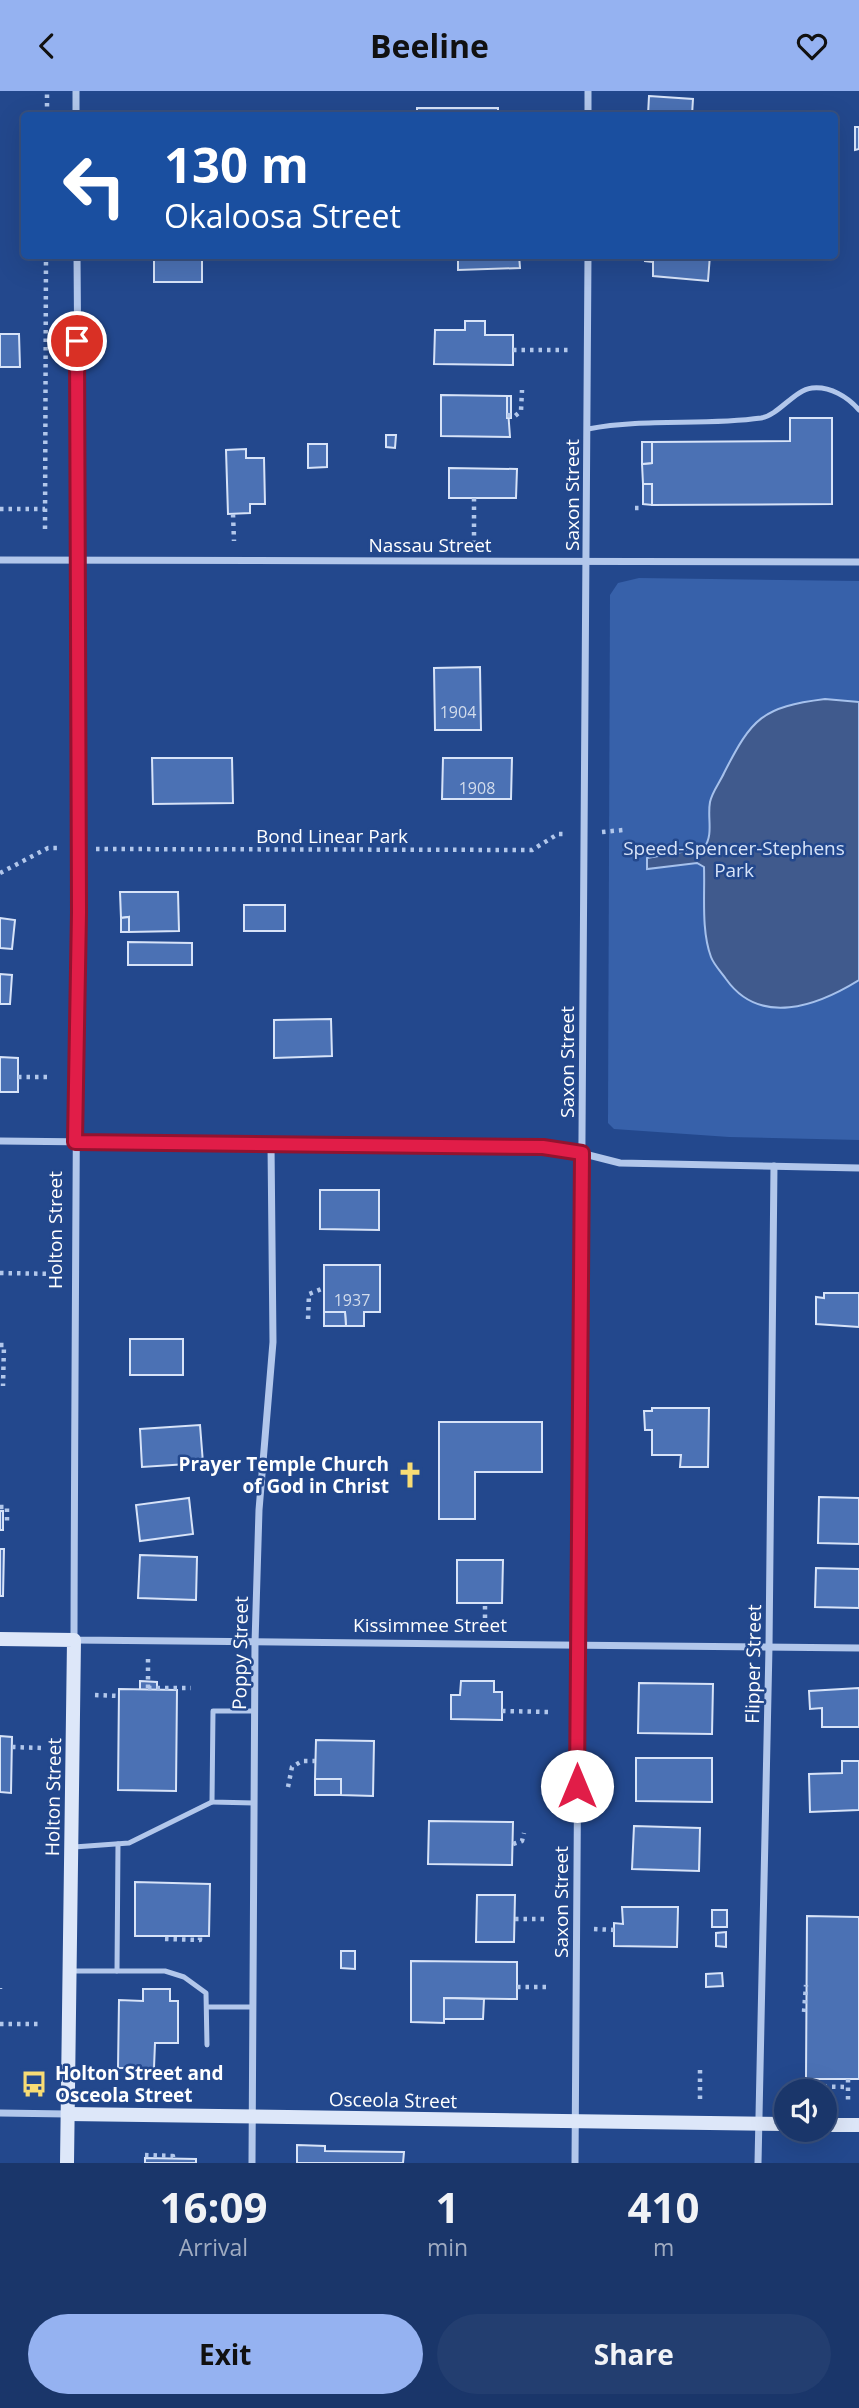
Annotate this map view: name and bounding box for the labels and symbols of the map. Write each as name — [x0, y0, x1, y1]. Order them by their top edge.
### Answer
pin — [47, 311, 107, 371]
street label: Saxon Street — [559, 439, 585, 551]
street label: Nassau Street — [368, 532, 492, 558]
house number: 1904 — [440, 701, 476, 723]
house number: 1908 — [459, 777, 495, 799]
street label: Bond Linear Park — [256, 823, 408, 849]
park label: Speed-Spencer-Stephens Park — [623, 835, 845, 883]
street label: Saxon Street — [554, 1006, 580, 1118]
street label: Holton Street — [42, 1171, 68, 1289]
house number: 1937 — [334, 1289, 370, 1311]
place label: Prayer Temple Church of God in Christ — [179, 1451, 389, 1499]
church icon: Prayer Temple Church of God in Christ — [395, 1460, 425, 1490]
street label: Poppy Street — [226, 1596, 254, 1710]
street label: Flipper Street — [739, 1604, 767, 1724]
street label: Kissimmee Street — [353, 1612, 507, 1638]
street label: Holton Street — [39, 1738, 67, 1856]
position arrow — [540, 1749, 614, 1823]
street label: Saxon Street — [548, 1846, 574, 1958]
place label: Holton Street and Osceola Street — [55, 2060, 224, 2108]
bus stop icon: Holton Street and Osceola Street — [19, 2069, 49, 2099]
street label: Osceola Street — [329, 2086, 458, 2114]

